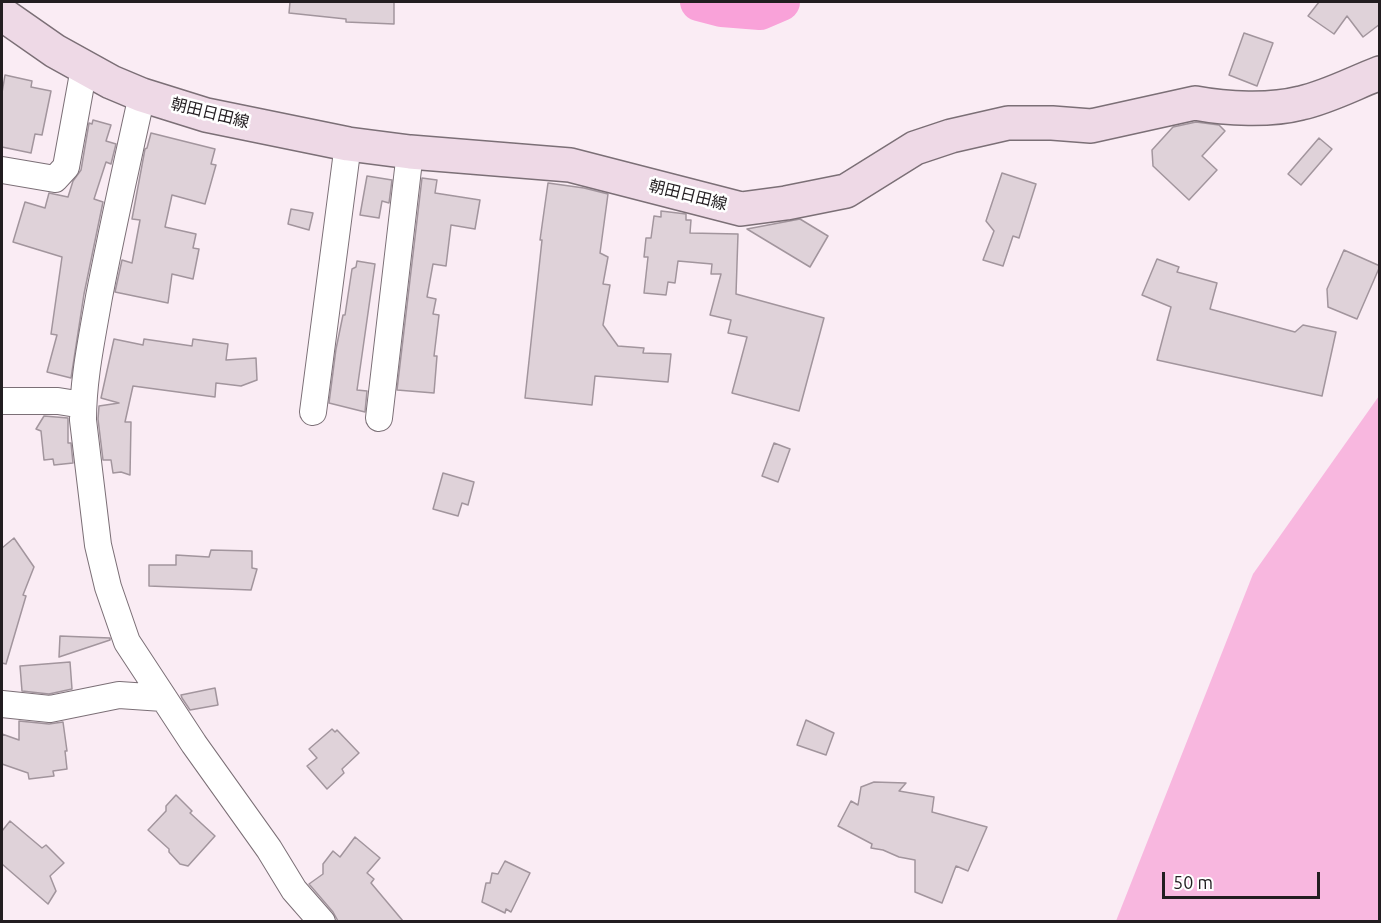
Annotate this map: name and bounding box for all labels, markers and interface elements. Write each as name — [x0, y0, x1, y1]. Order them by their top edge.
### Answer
street label: 朝田日田線 — [169, 94, 251, 132]
street label: 朝田日田線 — [647, 176, 729, 214]
scale bar — [1165, 860, 1322, 898]
text: 50 m — [1173, 872, 1213, 892]

